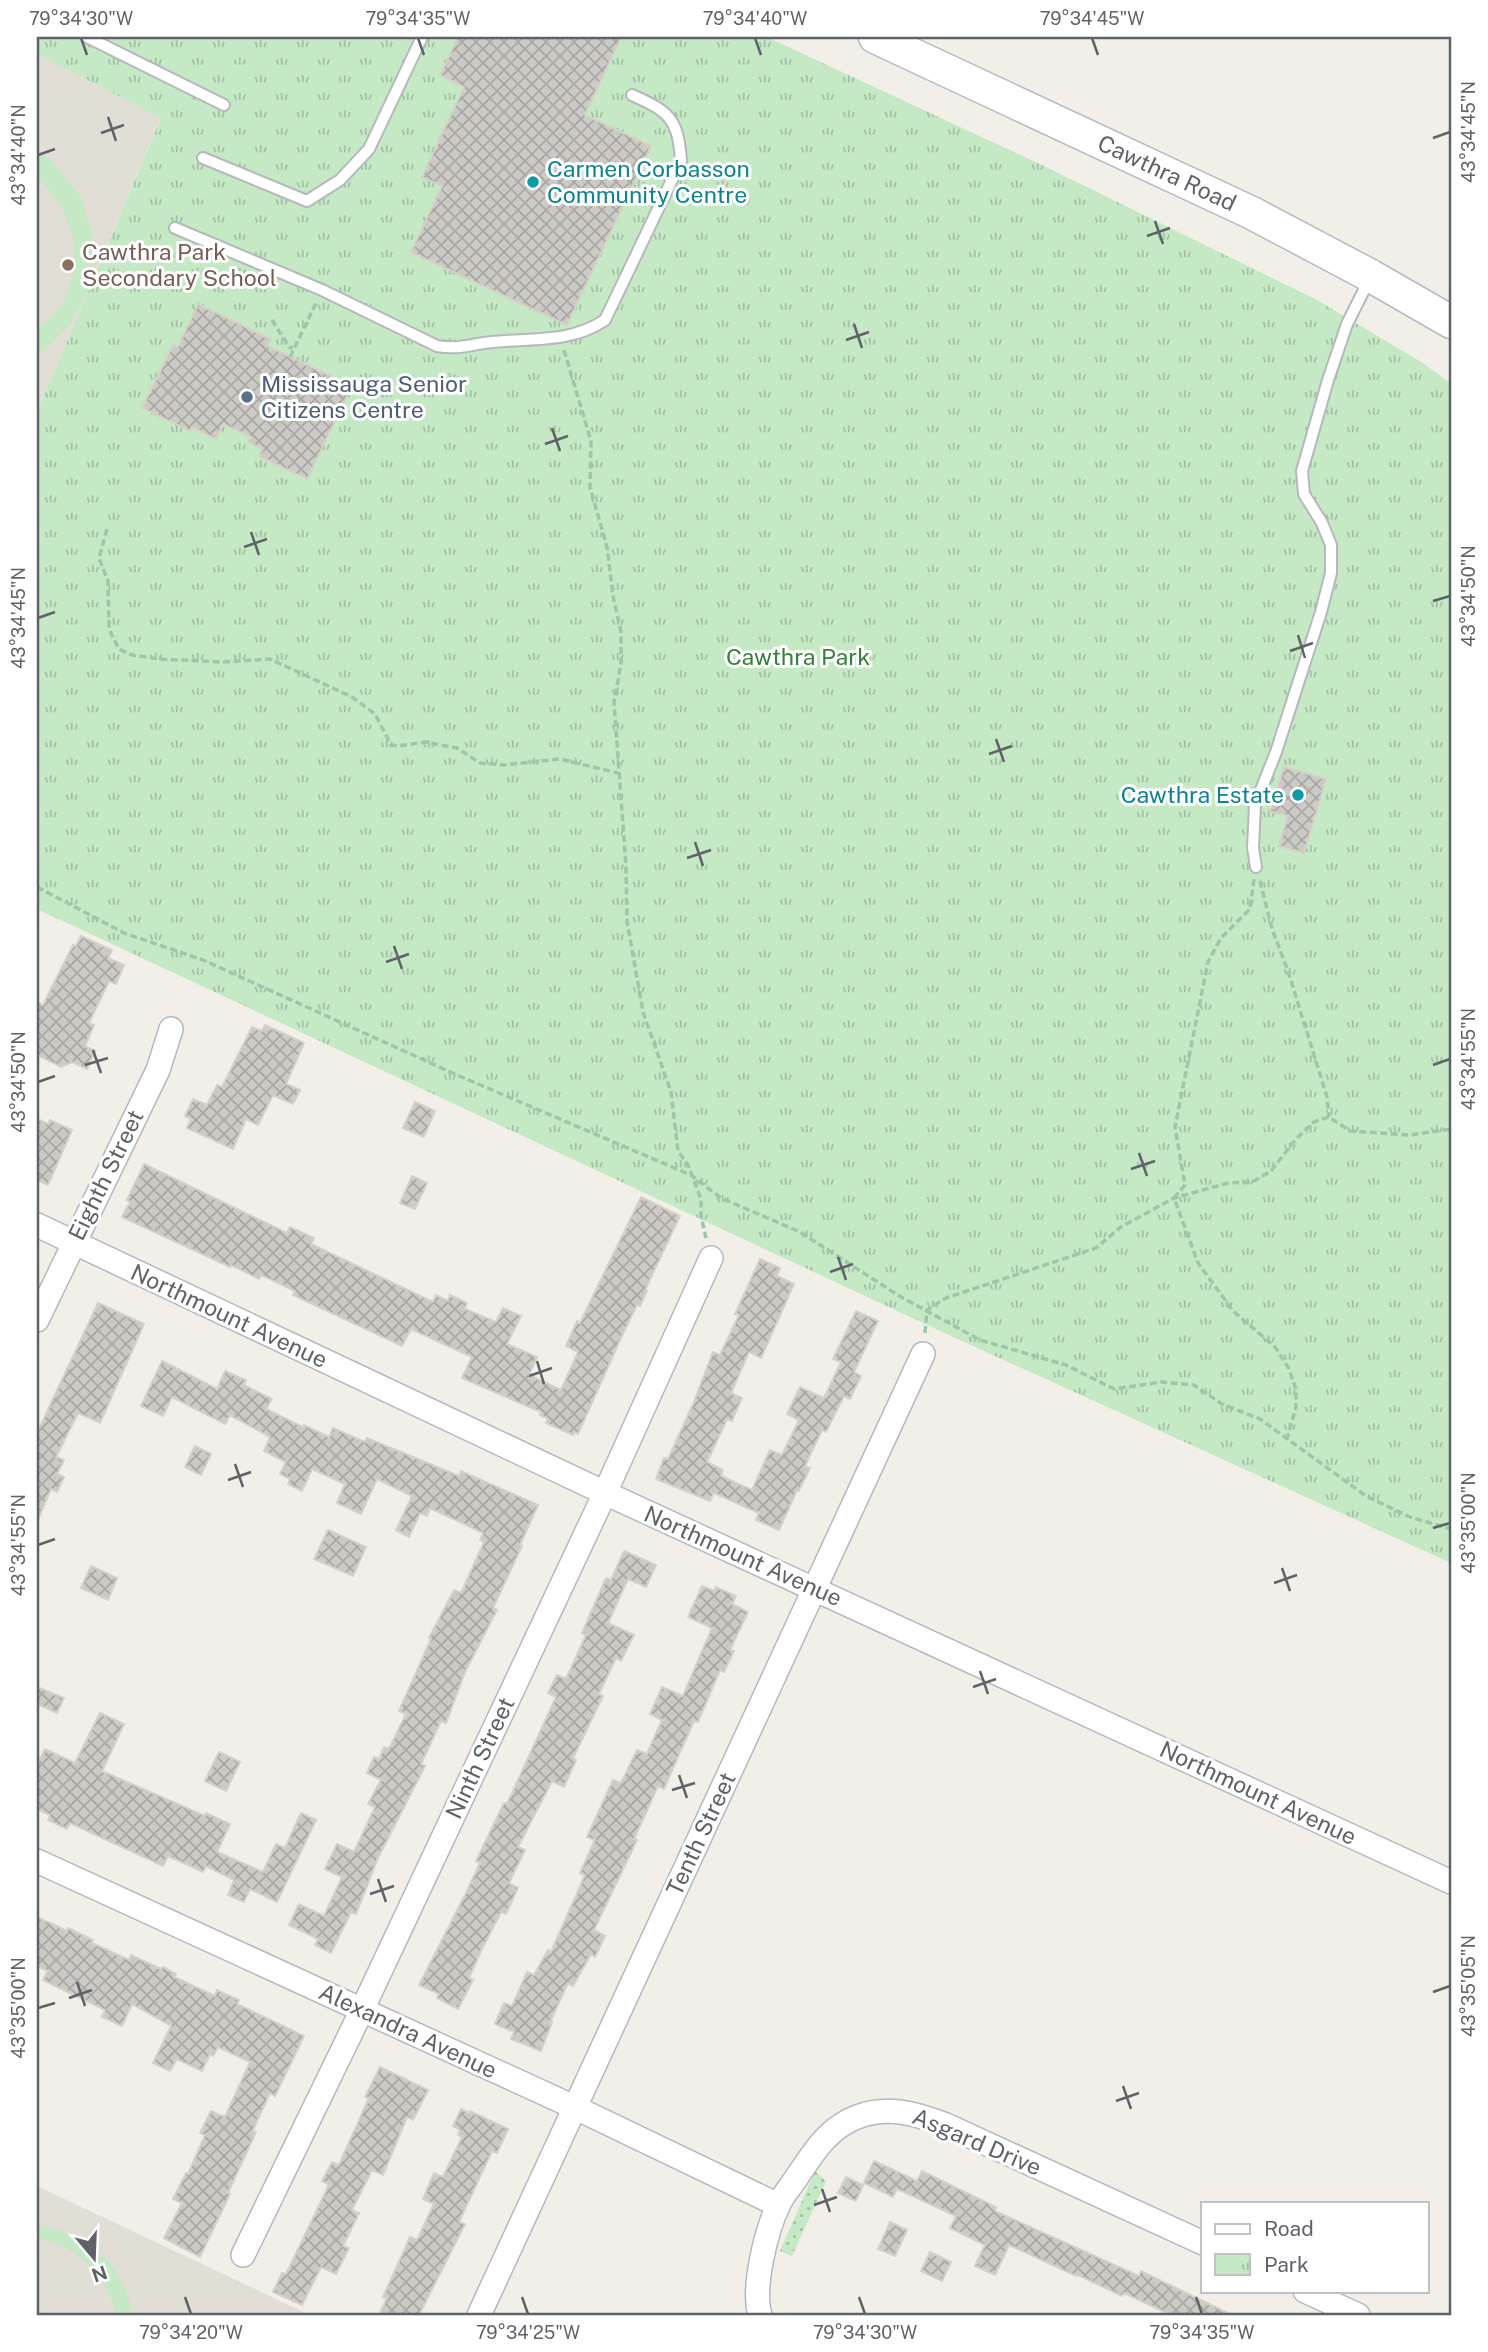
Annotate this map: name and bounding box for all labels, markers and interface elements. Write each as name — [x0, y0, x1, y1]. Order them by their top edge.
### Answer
text: 79°34'30"W — [29, 8, 133, 29]
text: 79°34'35"W — [366, 8, 470, 29]
text: 79°34'40"W — [703, 8, 807, 29]
text: 79°34'45"W — [1040, 8, 1144, 29]
text: 43°34'45"N — [1458, 81, 1479, 183]
text: 43°34'40"N — [8, 104, 29, 206]
street label: Cawthra Road — [1094, 129, 1241, 216]
place label: Carmen Corbasson Community Centre — [547, 155, 750, 208]
marker: Carmen Corbasson Community Centre — [525, 174, 541, 190]
place label: Cawthra Park Secondary School — [82, 238, 277, 291]
marker: Cawthra Park Secondary School — [60, 257, 76, 273]
place label: Mississauga Senior Citizens Centre — [261, 370, 467, 423]
marker: Mississauga Senior Citizens Centre — [239, 389, 255, 405]
text: 43°34'50"N — [1458, 545, 1479, 647]
text: 43°34'45"N — [8, 567, 29, 669]
park label: Cawthra Park — [726, 643, 870, 670]
place label: Cawthra Estate — [1121, 781, 1284, 808]
marker: Cawthra Estate — [1290, 787, 1306, 803]
text: 43°34'55"N — [1458, 1008, 1479, 1110]
text: 43°34'50"N — [8, 1031, 29, 1133]
street label: Eighth Street — [62, 1105, 149, 1244]
street label: Northmount Avenue — [127, 1258, 332, 1373]
text: 43°35'00"N — [1458, 1472, 1479, 1574]
text: 43°34'55"N — [8, 1494, 29, 1596]
street label: Northmount Avenue — [640, 1500, 846, 1611]
street label: Ninth Street — [440, 1693, 519, 1823]
street label: Northmount Avenue — [1156, 1735, 1361, 1850]
street label: Tenth Street — [660, 1768, 741, 1900]
text: 43°35'05"N — [1458, 1935, 1479, 2037]
text: 43°35'00"N — [8, 1957, 29, 2059]
street label: Alexandra Avenue — [315, 1977, 501, 2084]
street label: Asgard Drive — [909, 2102, 1046, 2181]
legend — [1201, 2202, 1428, 2292]
text: Road — [1264, 2216, 1314, 2241]
north arrow — [60, 2222, 130, 2292]
text: Park — [1264, 2252, 1309, 2277]
text: N — [89, 2261, 110, 2287]
text: 79°34'20"W — [139, 2322, 243, 2343]
text: 79°34'25"W — [476, 2322, 580, 2343]
text: 79°34'30"W — [813, 2322, 917, 2343]
text: 79°34'35"W — [1150, 2322, 1254, 2343]

